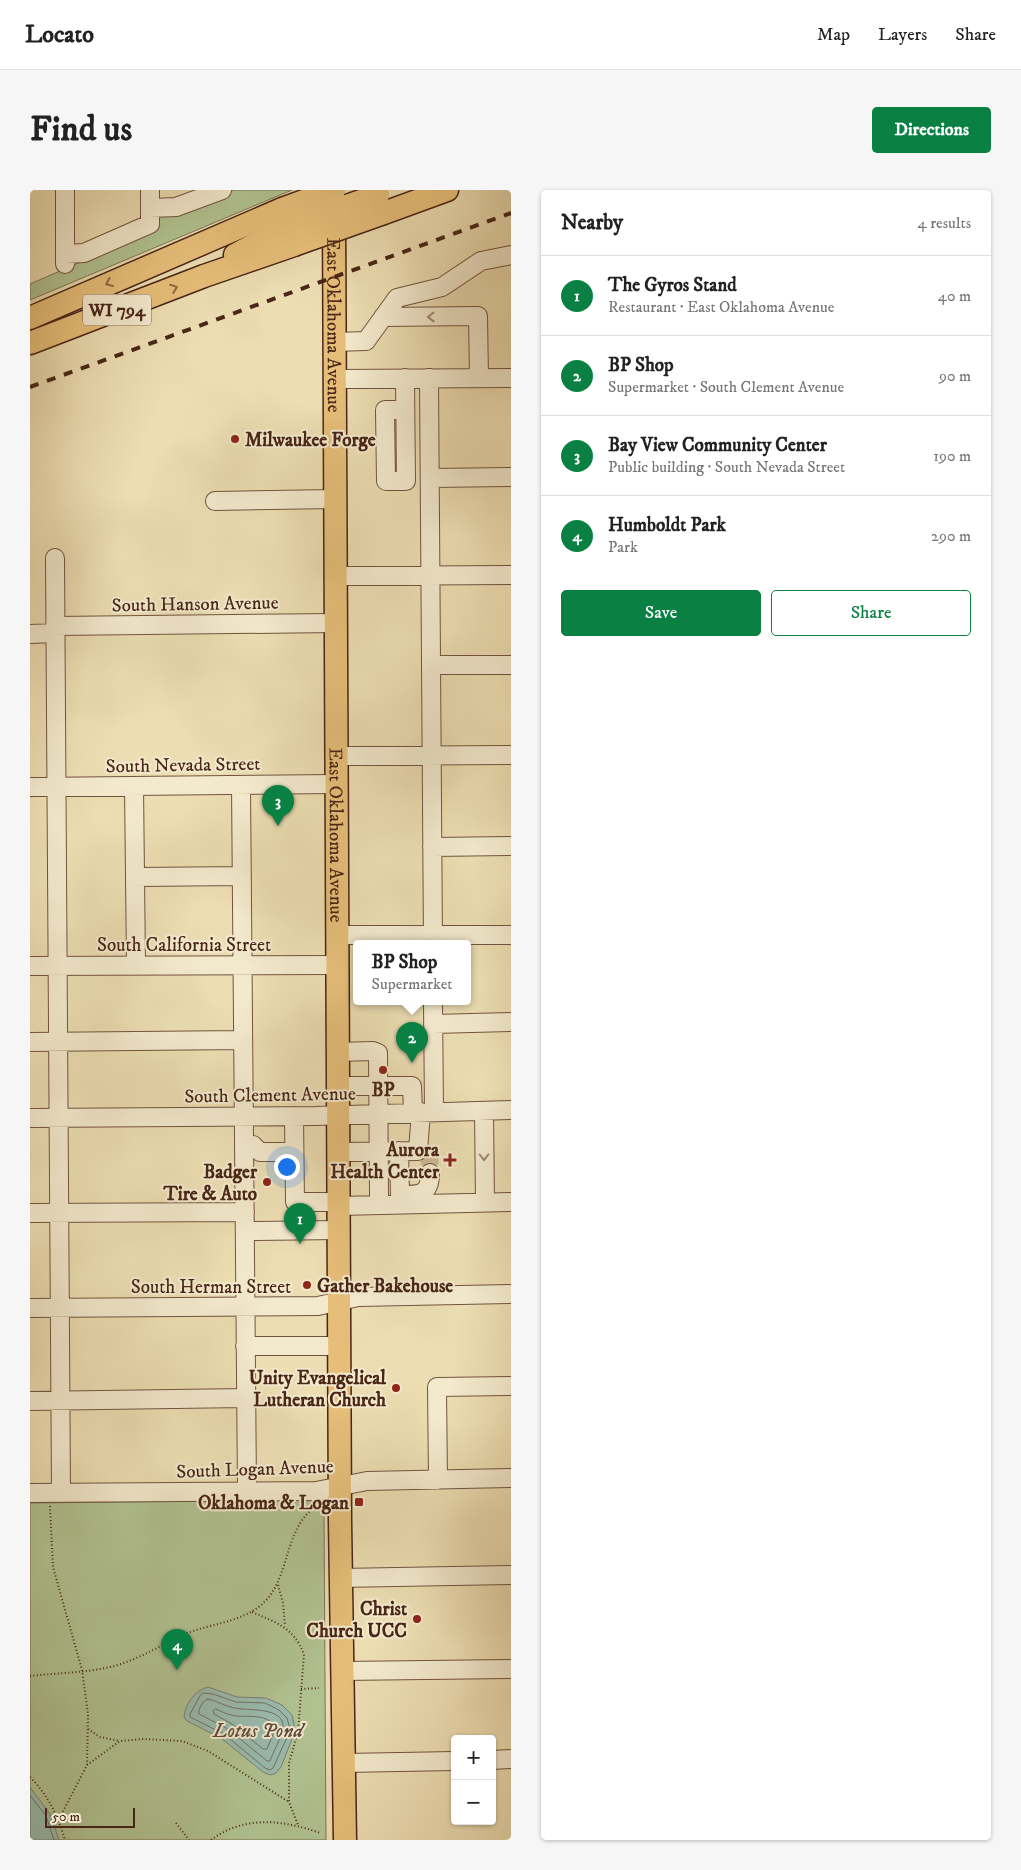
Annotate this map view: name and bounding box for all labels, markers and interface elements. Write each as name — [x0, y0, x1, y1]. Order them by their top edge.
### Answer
text: Locato — [25, 20, 94, 50]
text: Map — [817, 24, 850, 46]
text: Layers — [878, 24, 927, 46]
text: Share — [955, 24, 996, 46]
button: Directions — [872, 107, 991, 153]
text: Find us — [30, 108, 132, 152]
text: Nearby — [561, 210, 623, 236]
text: 4 results — [918, 213, 971, 233]
street label: East Oklahoma Avenue — [321, 237, 345, 413]
text: The Gyros Stand — [608, 274, 737, 297]
one-way arrow — [105, 277, 114, 288]
one-way arrow — [169, 284, 177, 294]
text: 1 — [574, 286, 580, 306]
text: 40 m — [938, 286, 971, 306]
road number: WI 794 — [83, 294, 151, 326]
text: Restaurant · East Oklahoma Avenue — [608, 297, 834, 317]
one-way arrow — [426, 312, 434, 322]
text: BP Shop — [608, 354, 674, 377]
text: 2 — [573, 366, 581, 386]
text: 90 m — [939, 366, 971, 386]
text: Supermarket · South Clement Avenue — [608, 377, 844, 397]
place label: Milwaukee Forge — [245, 429, 376, 452]
marker: Milwaukee Forge — [229, 433, 241, 445]
text: Bay View Community Center — [608, 434, 827, 457]
text: 3 — [574, 446, 580, 466]
text: 190 m — [933, 446, 971, 466]
text: Public building · South Nevada Street — [608, 457, 845, 477]
text: Humboldt Park — [608, 514, 726, 537]
text: 4 — [572, 526, 582, 546]
text: 290 m — [931, 526, 971, 546]
text: Park — [608, 537, 638, 557]
button: Save — [561, 590, 761, 636]
button: Share — [771, 590, 971, 636]
street label: South Hanson Avenue — [111, 592, 279, 617]
street label: East Oklahoma Avenue — [323, 747, 347, 923]
street label: South Nevada Street — [106, 753, 261, 778]
pin: 3 — [262, 785, 294, 826]
street label: South California Street — [97, 934, 271, 957]
popup — [353, 940, 471, 1005]
text: BP Shop — [372, 951, 437, 974]
text: Supermarket — [372, 974, 452, 994]
pin: 2 — [396, 1022, 428, 1063]
marker: BP — [377, 1064, 389, 1076]
place label: BP — [372, 1079, 394, 1102]
street label: South Clement Avenue — [184, 1083, 356, 1108]
place label: Aurora Health Center — [330, 1139, 440, 1184]
marker: Aurora Health Center — [443, 1153, 457, 1167]
your location — [274, 1154, 300, 1180]
one-way arrow — [479, 1154, 489, 1161]
place label: Badger Tire & Auto — [163, 1161, 258, 1206]
marker: Badger Tire & Auto — [261, 1176, 273, 1188]
pin: 1 — [284, 1203, 316, 1244]
place label: Gather Bakehouse — [317, 1275, 453, 1298]
street label: South Herman Street — [131, 1276, 291, 1299]
marker: Gather Bakehouse — [301, 1279, 313, 1291]
place label: Unity Evangelical Lutheran Church — [249, 1367, 387, 1412]
marker: Unity Evangelical Lutheran Church — [390, 1382, 402, 1394]
street label: South Logan Avenue — [176, 1455, 334, 1484]
place label: Oklahoma & Logan — [198, 1492, 350, 1515]
marker: Oklahoma & Logan — [353, 1496, 365, 1508]
place label: Christ Church UCC — [306, 1598, 408, 1643]
marker: Christ Church UCC — [411, 1613, 423, 1625]
pin: 4 — [161, 1629, 193, 1670]
water label: Lotus Pond — [212, 1719, 306, 1744]
map controls — [451, 1735, 496, 1825]
button: + — [451, 1735, 496, 1780]
button: − — [451, 1780, 496, 1825]
scale bar — [45, 1805, 135, 1828]
text: 50 m — [52, 1808, 80, 1826]

